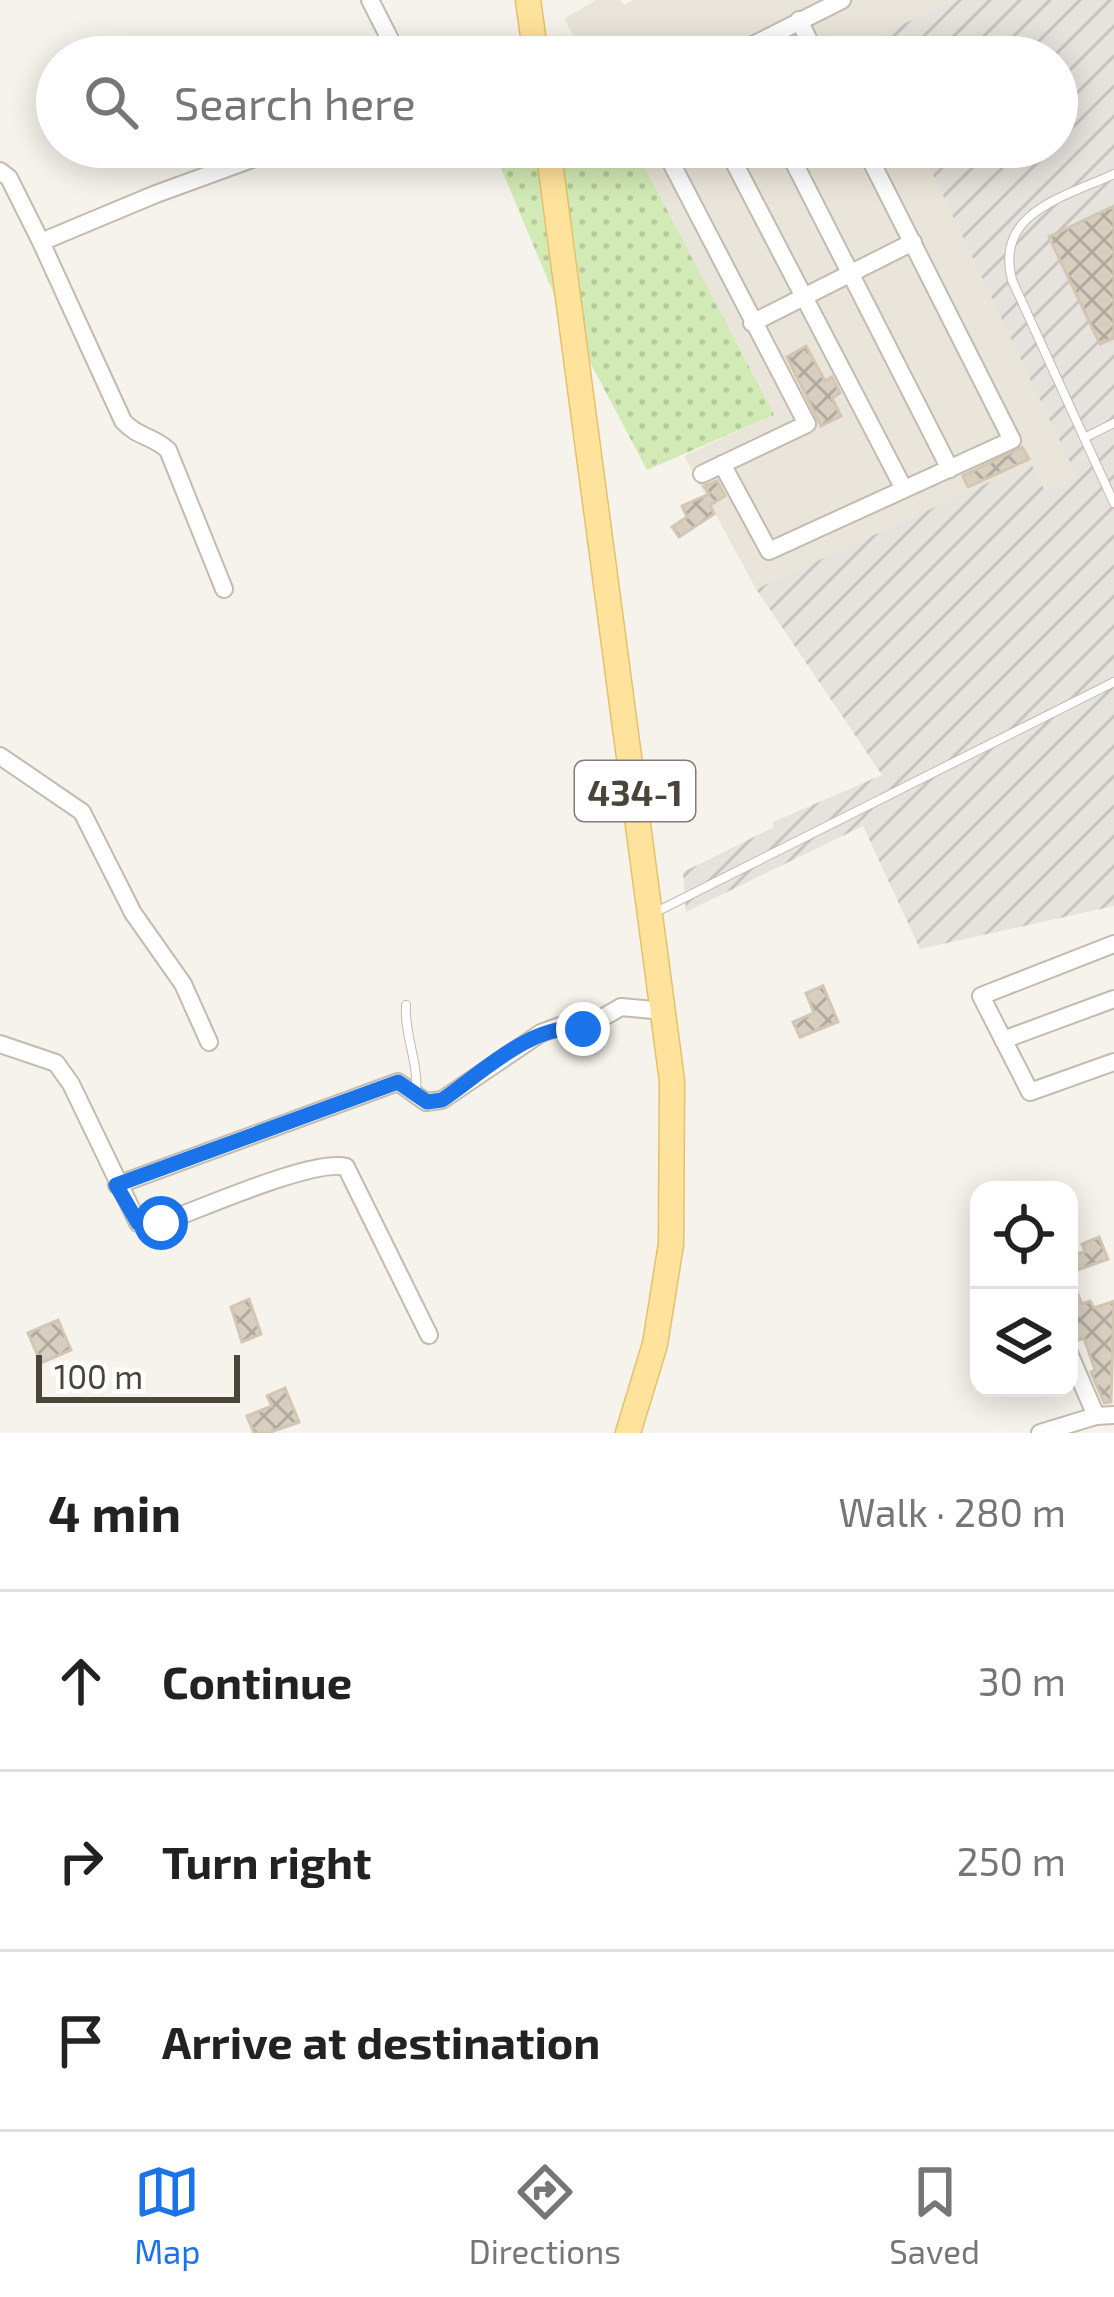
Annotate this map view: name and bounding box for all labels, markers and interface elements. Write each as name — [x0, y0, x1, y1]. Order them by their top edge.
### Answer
search box — [36, 36, 1078, 168]
icon: search — [78, 69, 144, 135]
text: Search here — [174, 75, 416, 129]
road number: 434-1 — [575, 761, 695, 821]
route end — [556, 1002, 610, 1056]
map controls — [970, 1181, 1078, 1397]
button: locate — [970, 1181, 1078, 1289]
route start — [134, 1196, 188, 1250]
button: layers — [970, 1289, 1078, 1397]
scale bar — [36, 1349, 240, 1402]
text: 100 m — [54, 1356, 143, 1396]
text: 4 min — [48, 1481, 181, 1542]
text: Walk · 280 m — [838, 1488, 1066, 1535]
icon: ahead — [48, 1648, 114, 1714]
text: Continue — [162, 1654, 352, 1708]
text: 30 m — [978, 1657, 1066, 1704]
icon: right — [48, 1828, 114, 1894]
text: Turn right — [162, 1834, 371, 1888]
text: 250 m — [957, 1837, 1066, 1884]
icon: arrive — [48, 2008, 114, 2074]
text: Arrive at destination — [162, 2014, 600, 2068]
tab: Map — [134, 2159, 200, 2271]
tab: Directions — [469, 2159, 621, 2271]
tab: Saved — [889, 2159, 980, 2271]

